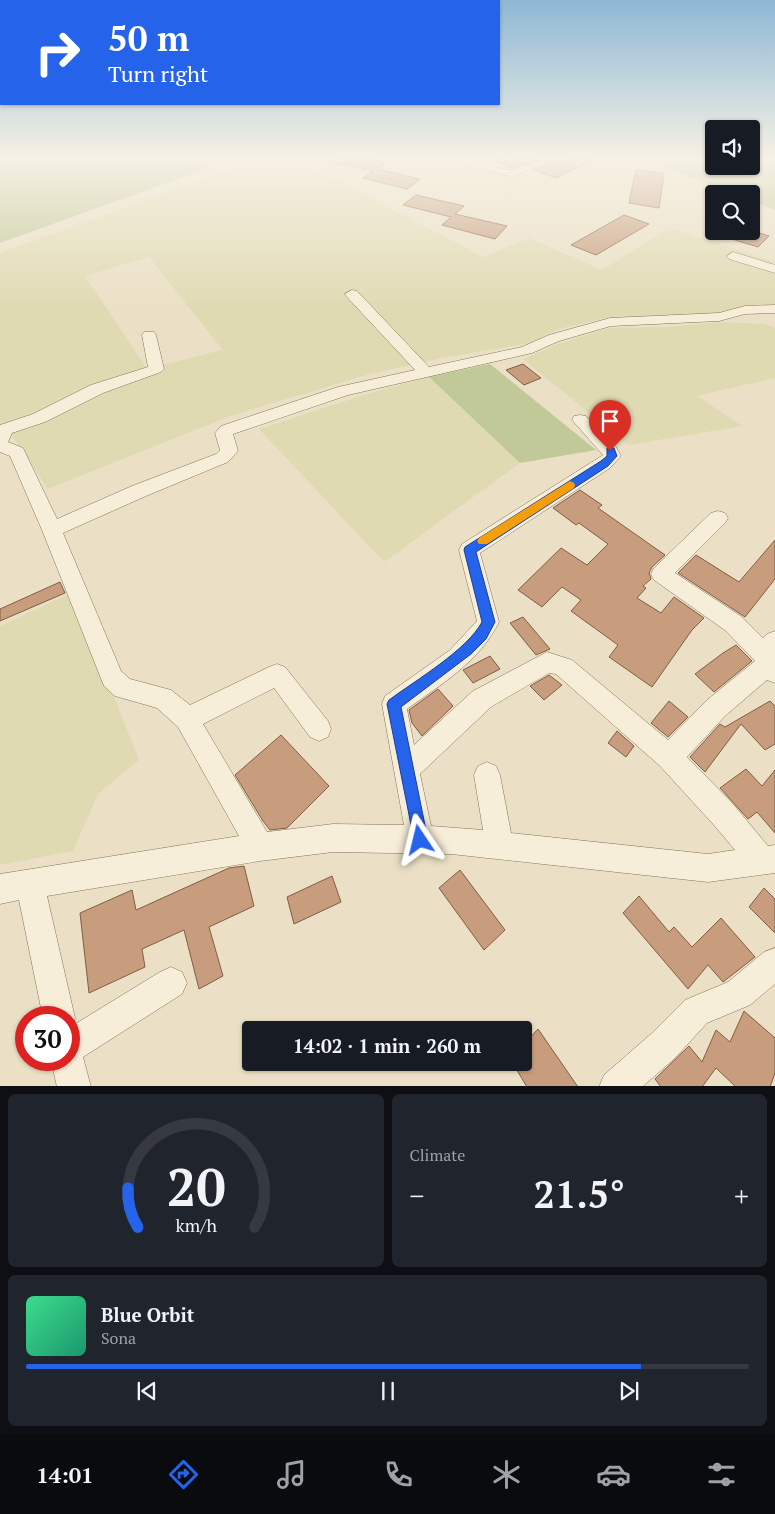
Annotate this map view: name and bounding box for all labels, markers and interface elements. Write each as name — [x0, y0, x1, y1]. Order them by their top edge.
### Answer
text: 50 m — [108, 15, 189, 61]
icon: right — [25, 20, 90, 85]
text: Turn right — [108, 59, 208, 88]
map controls — [705, 120, 760, 240]
button: sound — [705, 120, 760, 175]
button: search — [705, 185, 760, 240]
pin — [589, 400, 631, 451]
icon: arrive — [596, 407, 624, 435]
position arrow — [393, 813, 445, 865]
speed limit sign: 30 — [15, 1006, 80, 1071]
text: 14:02 · 1 min · 260 m — [293, 1033, 481, 1058]
text: Climate — [410, 1144, 465, 1166]
text: 20 — [166, 1152, 225, 1221]
text: 21.5° — [534, 1169, 625, 1219]
text: − — [410, 1177, 424, 1214]
text: + — [734, 1177, 749, 1214]
text: km/h — [175, 1213, 217, 1237]
text: Blue Orbit — [101, 1302, 194, 1327]
text: Sona — [101, 1327, 136, 1349]
icon: previous — [133, 1377, 161, 1405]
icon: pause — [374, 1377, 402, 1405]
icon: next — [615, 1377, 643, 1405]
icon: directions — [166, 1457, 201, 1492]
icon: music — [274, 1457, 309, 1492]
icon: phone — [381, 1457, 416, 1492]
icon: climate — [489, 1457, 524, 1492]
icon: car — [596, 1457, 631, 1492]
icon: filters — [704, 1457, 739, 1492]
text: 14:01 — [36, 1460, 94, 1489]

